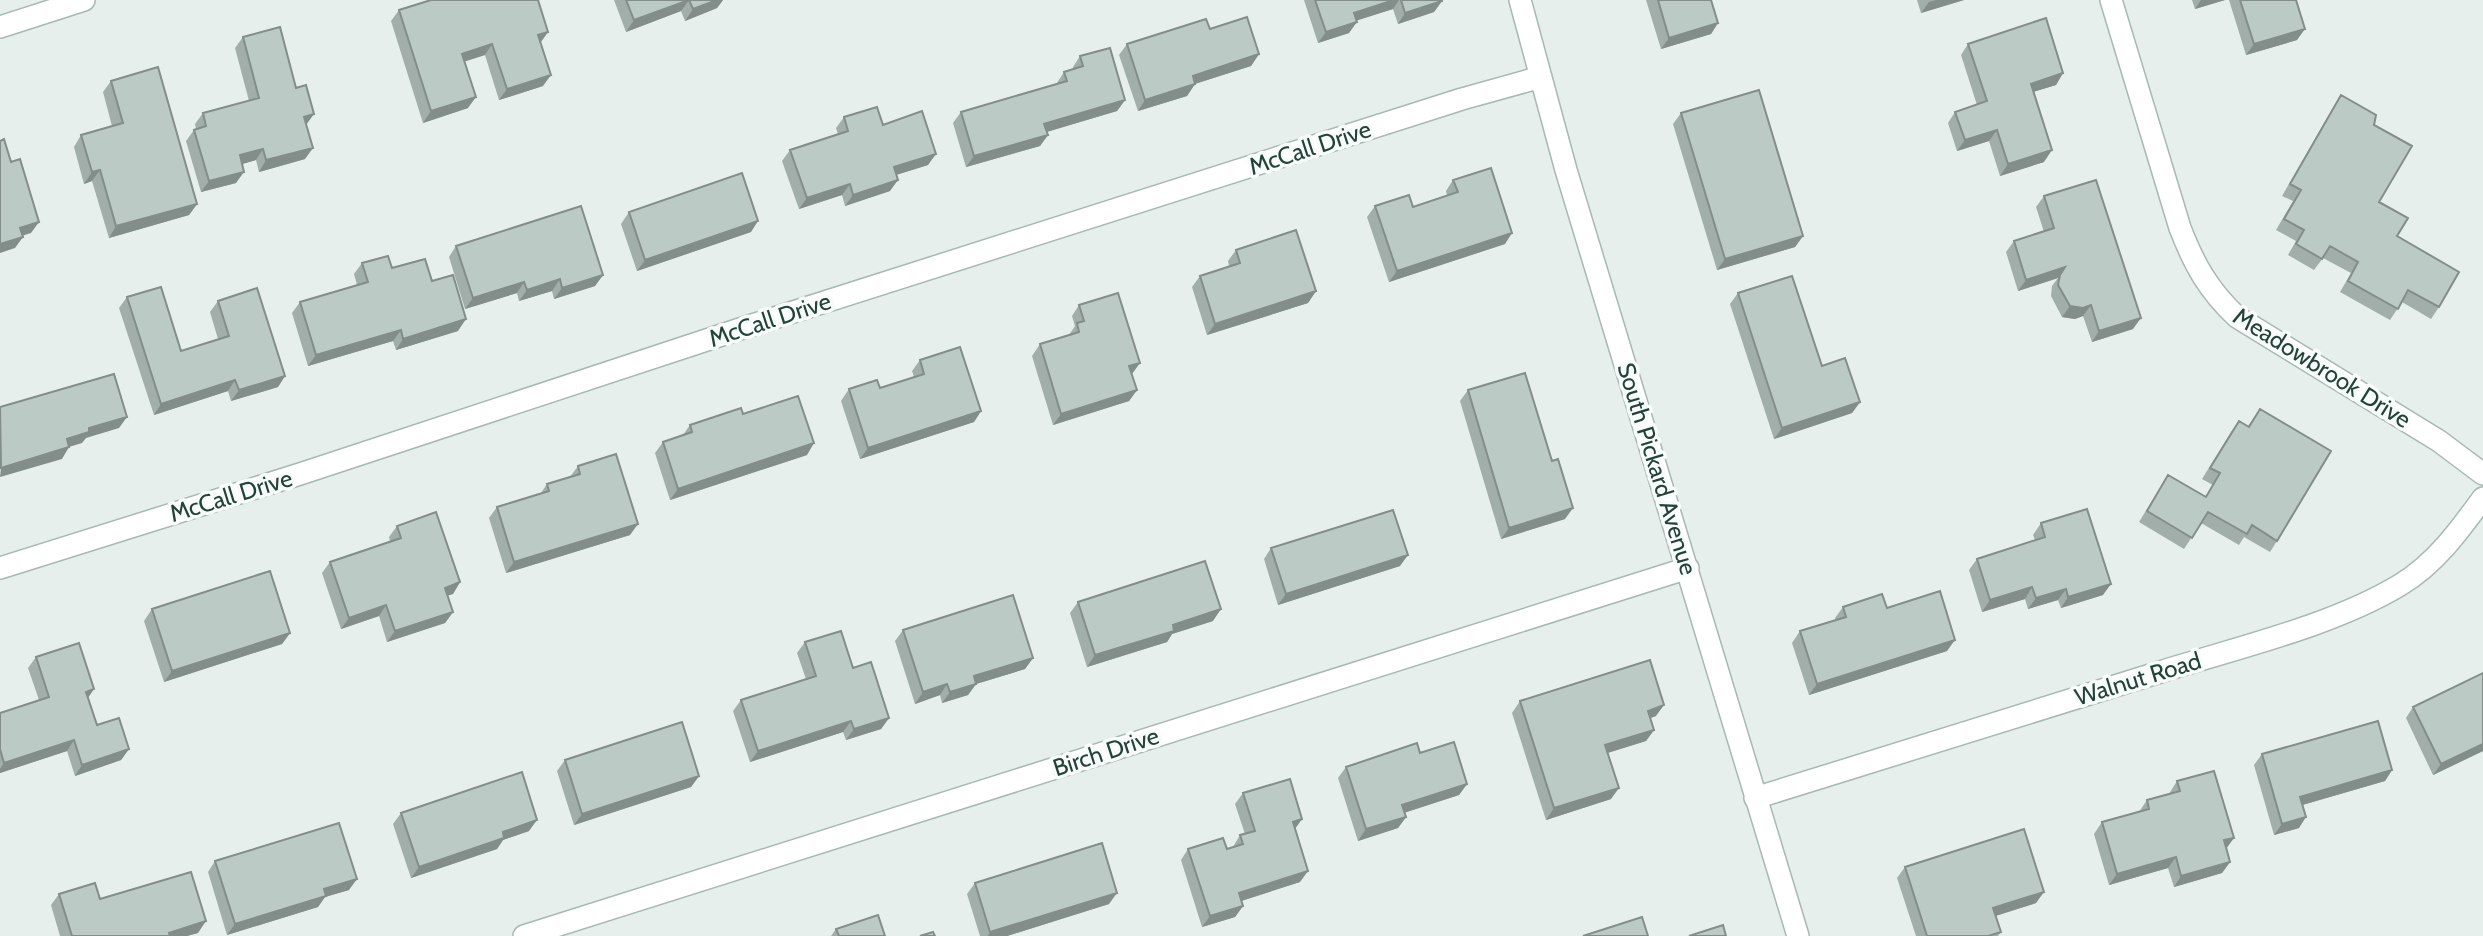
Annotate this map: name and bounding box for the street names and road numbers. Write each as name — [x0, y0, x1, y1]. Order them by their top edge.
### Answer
street label: McCall Drive — [1245, 114, 1375, 181]
street label: McCall Drive — [705, 286, 835, 353]
street label: Meadowbrook Drive — [2228, 301, 2416, 434]
street label: South Pickard Avenue — [1611, 359, 1704, 578]
street label: McCall Drive — [166, 463, 296, 528]
street label: Walnut Road — [2071, 646, 2204, 711]
street label: Birch Drive — [1049, 721, 1162, 782]

